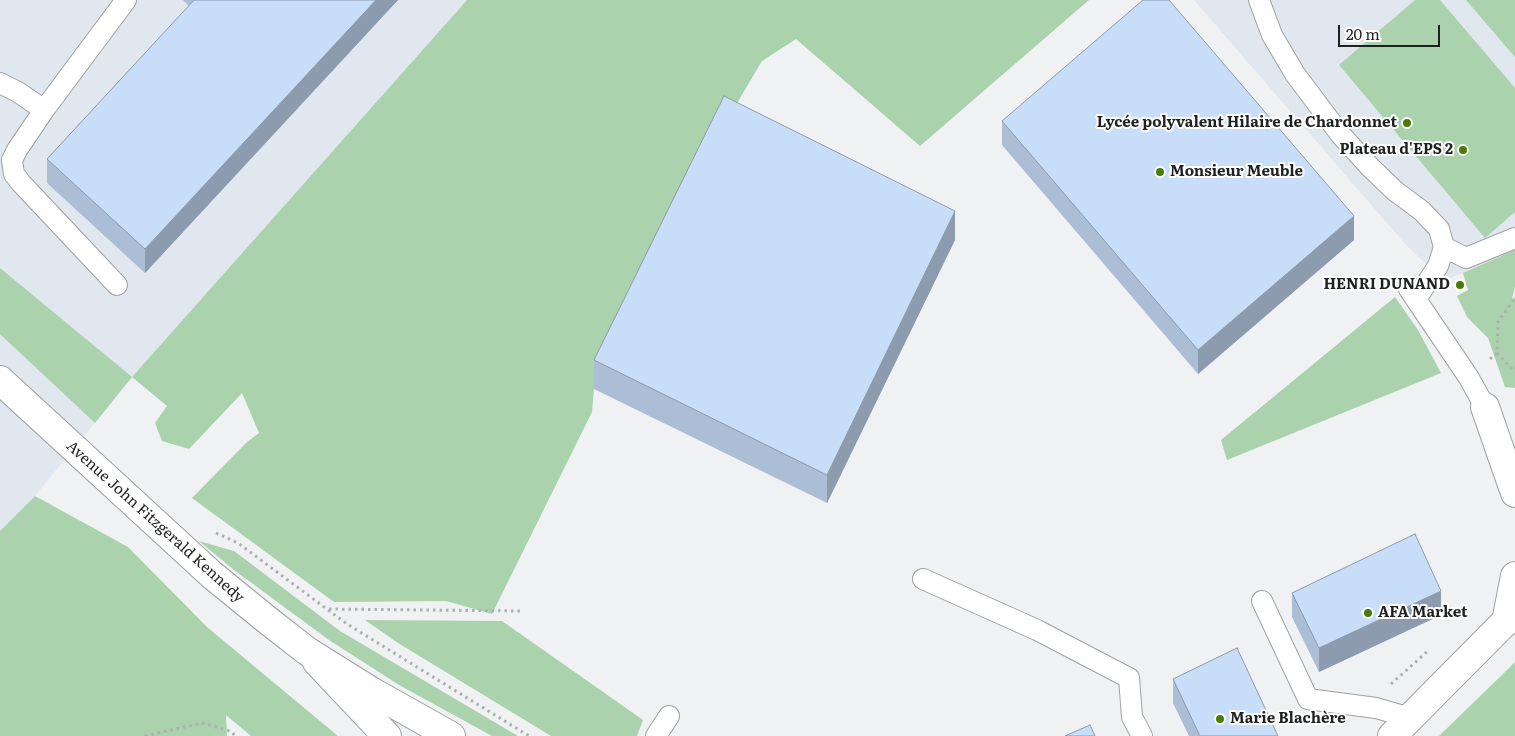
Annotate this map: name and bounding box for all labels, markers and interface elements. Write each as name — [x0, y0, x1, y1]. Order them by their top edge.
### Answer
scale bar — [1340, 15, 1442, 47]
text: 20 m — [1346, 22, 1380, 45]
place label: Lycée polyvalent Hilaire de Chardonnet — [1097, 114, 1397, 132]
marker: Lycée polyvalent Hilaire de Chardonnet — [1401, 117, 1413, 129]
place label: Plateau d'EPS 2 — [1339, 141, 1453, 159]
marker: Plateau d'EPS 2 — [1457, 144, 1469, 156]
place label: Monsieur Meuble — [1170, 163, 1303, 181]
marker: Monsieur Meuble — [1154, 166, 1166, 178]
place label: HENRI DUNAND — [1324, 276, 1450, 294]
marker: HENRI DUNAND — [1454, 279, 1466, 291]
street label: Avenue John Fitzgerald Kennedy — [62, 437, 248, 607]
place label: AFA Market — [1378, 604, 1468, 622]
marker: AFA Market — [1362, 607, 1374, 619]
place label: Marie Blachère — [1230, 710, 1346, 728]
marker: Marie Blachère — [1214, 713, 1226, 725]

